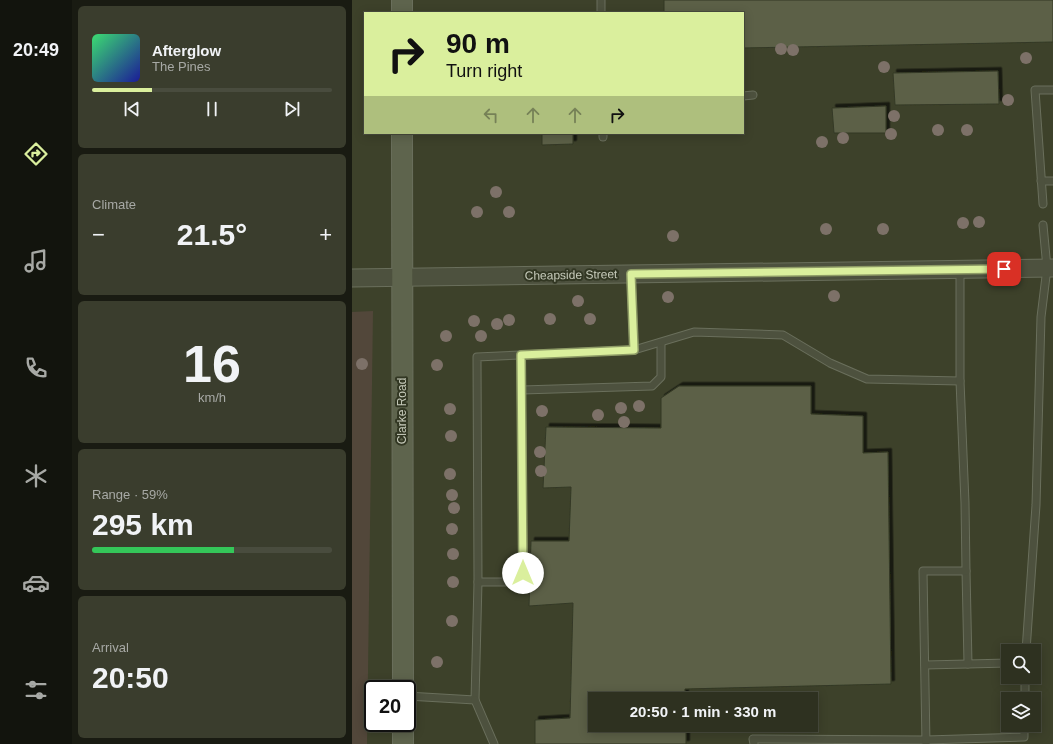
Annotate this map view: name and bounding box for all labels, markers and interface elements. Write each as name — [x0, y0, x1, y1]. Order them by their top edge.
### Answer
icon: right — [380, 28, 432, 80]
text: 90 m — [446, 28, 510, 59]
text: 20:49 — [13, 40, 59, 60]
text: Afterglow — [152, 42, 221, 59]
text: The Pines — [152, 59, 211, 74]
text: Turn right — [446, 61, 522, 81]
icon: previous — [121, 98, 143, 120]
icon: pause — [201, 98, 223, 120]
icon: next — [281, 98, 303, 120]
icon: left — [480, 104, 502, 126]
icon: ahead — [522, 104, 544, 126]
icon: ahead — [564, 104, 586, 126]
icon: right — [606, 104, 628, 126]
icon: directions — [22, 140, 50, 168]
text: Climate — [92, 197, 136, 212]
text: 21.5° — [177, 218, 247, 251]
text: − — [92, 222, 105, 247]
text: + — [319, 222, 332, 247]
icon: music — [22, 247, 50, 275]
pin — [987, 252, 1021, 286]
icon: arrive — [993, 258, 1015, 280]
street label: Cheapside Street — [525, 267, 618, 283]
text: 16 — [183, 335, 241, 393]
icon: phone — [22, 354, 50, 382]
street label: Clarke Road — [395, 378, 409, 444]
text: km/h — [198, 390, 226, 405]
icon: climate — [22, 462, 50, 490]
text: Range · 59% — [92, 487, 168, 502]
text: 295 km — [92, 508, 194, 541]
position arrow — [502, 552, 544, 594]
icon: car — [22, 569, 50, 597]
text: Arrival — [92, 640, 129, 655]
map controls — [1001, 644, 1041, 732]
button: search — [1001, 644, 1041, 684]
text: 20:50 — [92, 661, 169, 694]
icon: filters — [22, 676, 50, 704]
speed limit sign: 20 — [364, 680, 416, 732]
button: layers — [1001, 692, 1041, 732]
text: 20:50 · 1 min · 330 m — [630, 703, 776, 720]

